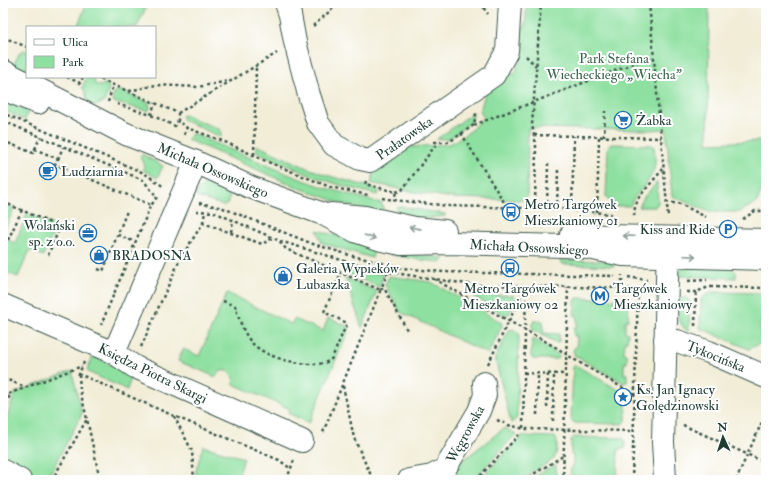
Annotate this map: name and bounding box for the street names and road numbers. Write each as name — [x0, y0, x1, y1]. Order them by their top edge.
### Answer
street label: Prałatowska — [373, 113, 436, 164]
street label: Michała Ossowskiego — [155, 139, 271, 202]
street label: Michała Ossowskiego — [469, 236, 589, 259]
street label: Tykocińska — [683, 337, 748, 377]
street label: Księdza Piotra Skargi — [95, 340, 210, 407]
street label: Węgrowska — [442, 402, 488, 467]

